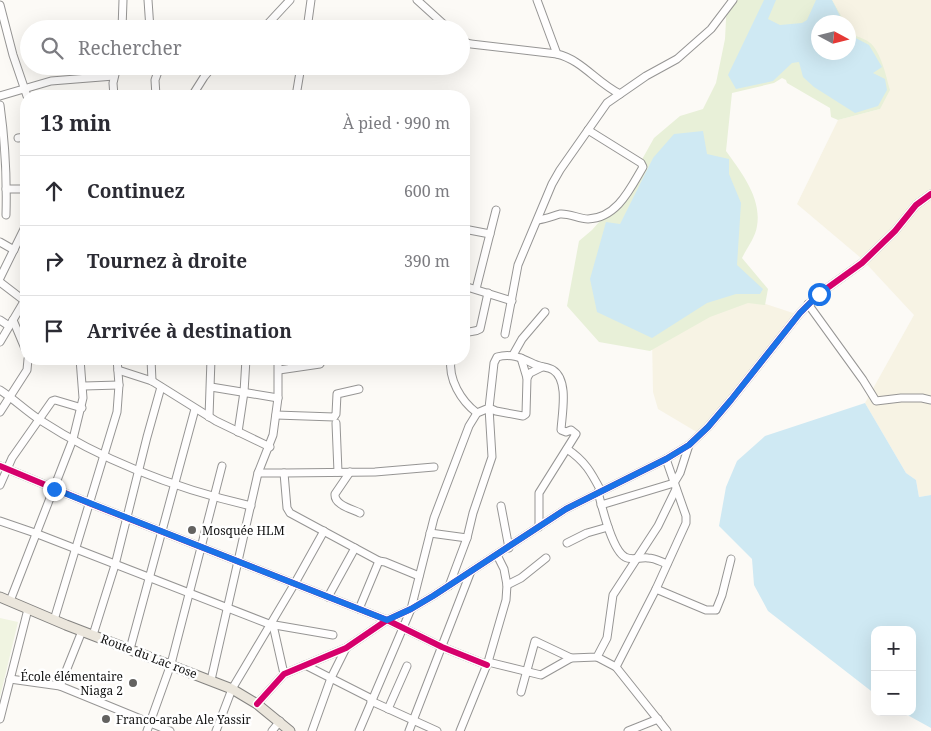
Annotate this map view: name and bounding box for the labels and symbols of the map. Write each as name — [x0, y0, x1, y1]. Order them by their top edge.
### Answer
north arrow — [811, 15, 856, 60]
route start — [808, 283, 831, 306]
route end — [43, 478, 66, 501]
place label: Mosquée HLM — [202, 522, 285, 539]
marker: Mosquée HLM — [186, 524, 198, 536]
street label: Route du Lac rose — [98, 630, 200, 682]
place label: École élémentaire Niaga 2 — [20, 668, 123, 699]
marker: École élémentaire Niaga 2 — [127, 677, 139, 689]
place label: Franco-arabe Ale Yassir — [116, 711, 251, 728]
marker: Franco-arabe Ale Yassir — [100, 713, 112, 725]

